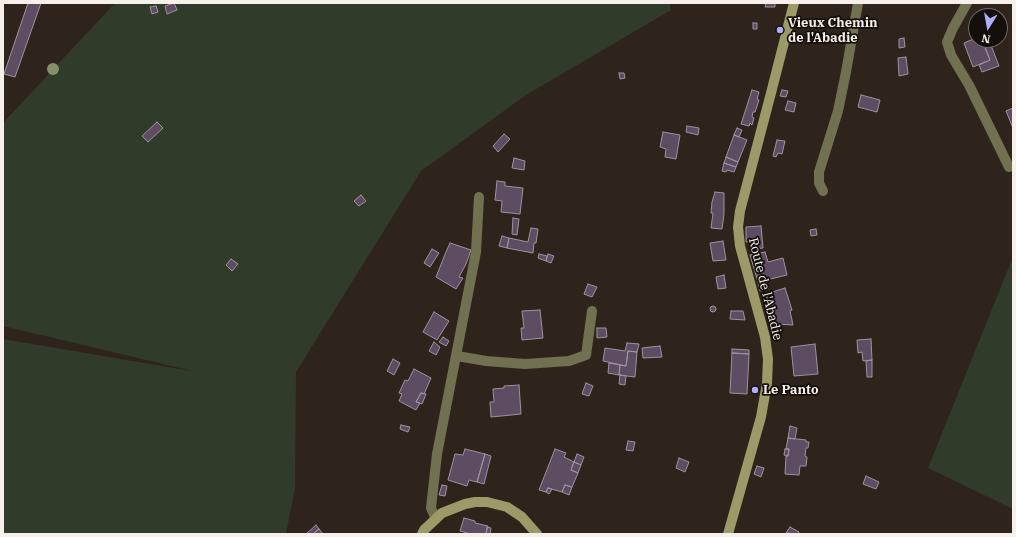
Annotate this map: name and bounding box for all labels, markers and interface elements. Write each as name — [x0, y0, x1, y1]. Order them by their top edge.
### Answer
north arrow — [968, 8, 1008, 48]
place label: Vieux Chemin de l'Abadie — [788, 15, 878, 46]
marker: Vieux Chemin de l'Abadie — [775, 25, 785, 35]
text: N — [980, 31, 992, 47]
street label: Route de l'Abadie — [745, 236, 785, 342]
place label: Le Panto — [763, 382, 819, 398]
marker: Le Panto — [750, 385, 760, 395]

